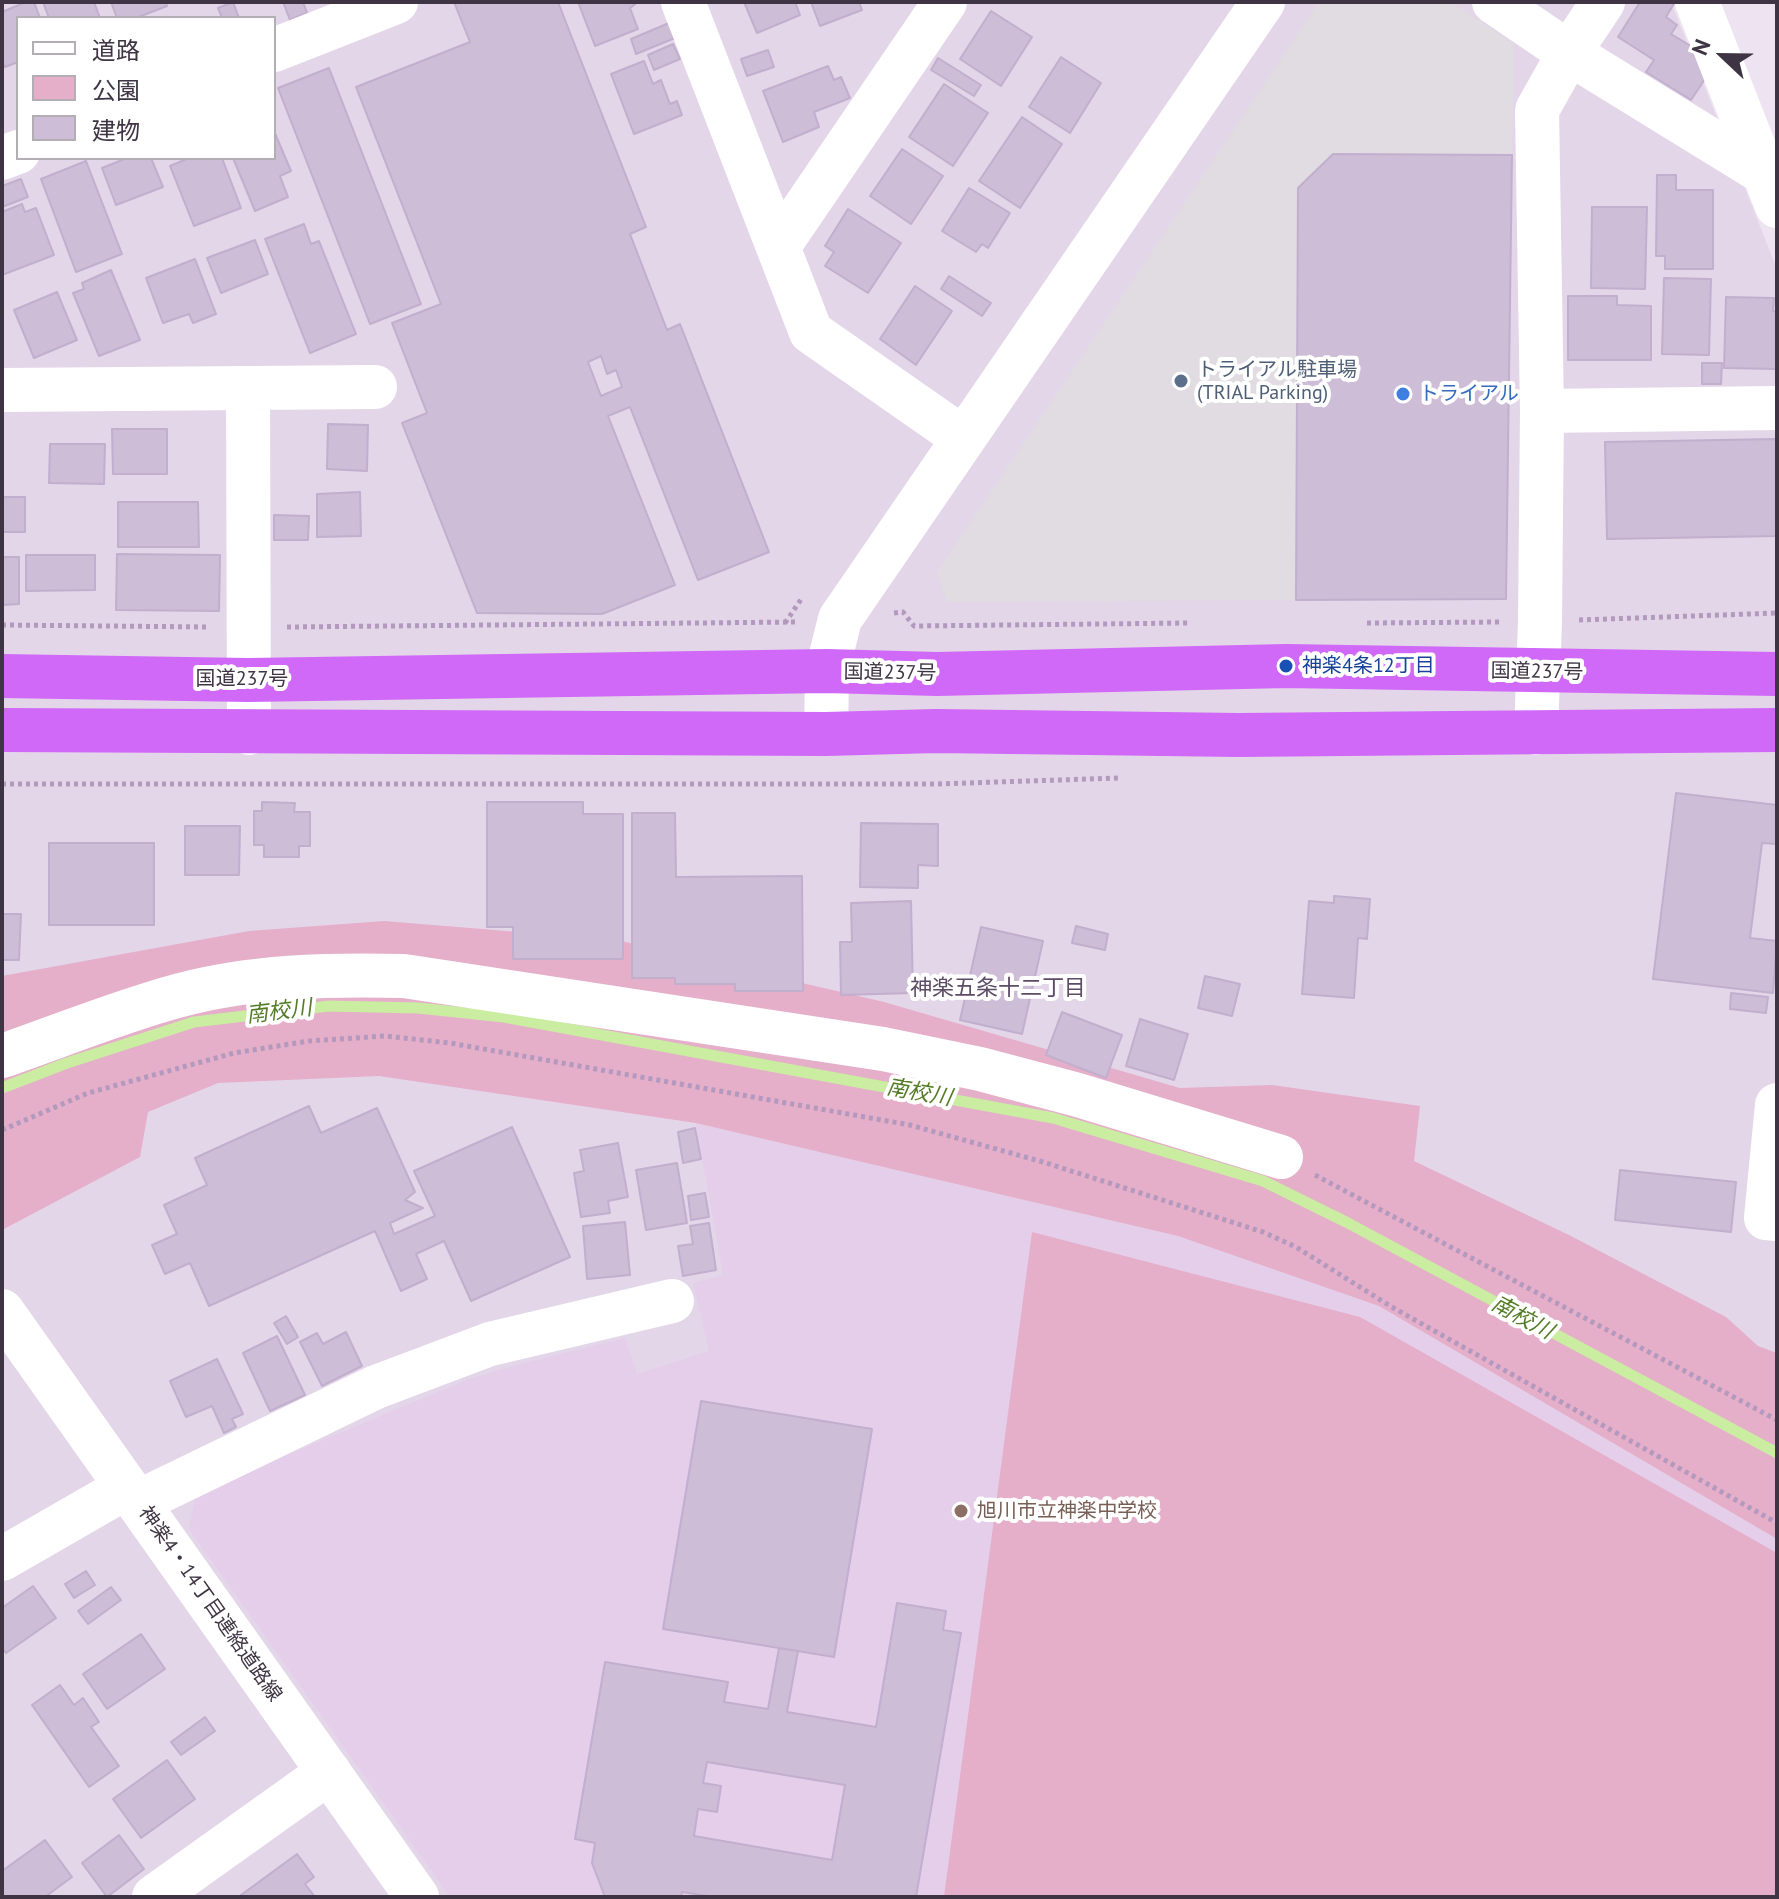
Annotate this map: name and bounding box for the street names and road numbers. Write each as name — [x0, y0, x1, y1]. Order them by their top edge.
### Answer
street label: 国道237号 — [1490, 659, 1584, 685]
street label: 国道237号 — [843, 660, 937, 686]
street label: 国道237号 — [196, 667, 288, 691]
street label: 神楽4・14丁目連絡道路線 — [133, 1502, 287, 1706]

